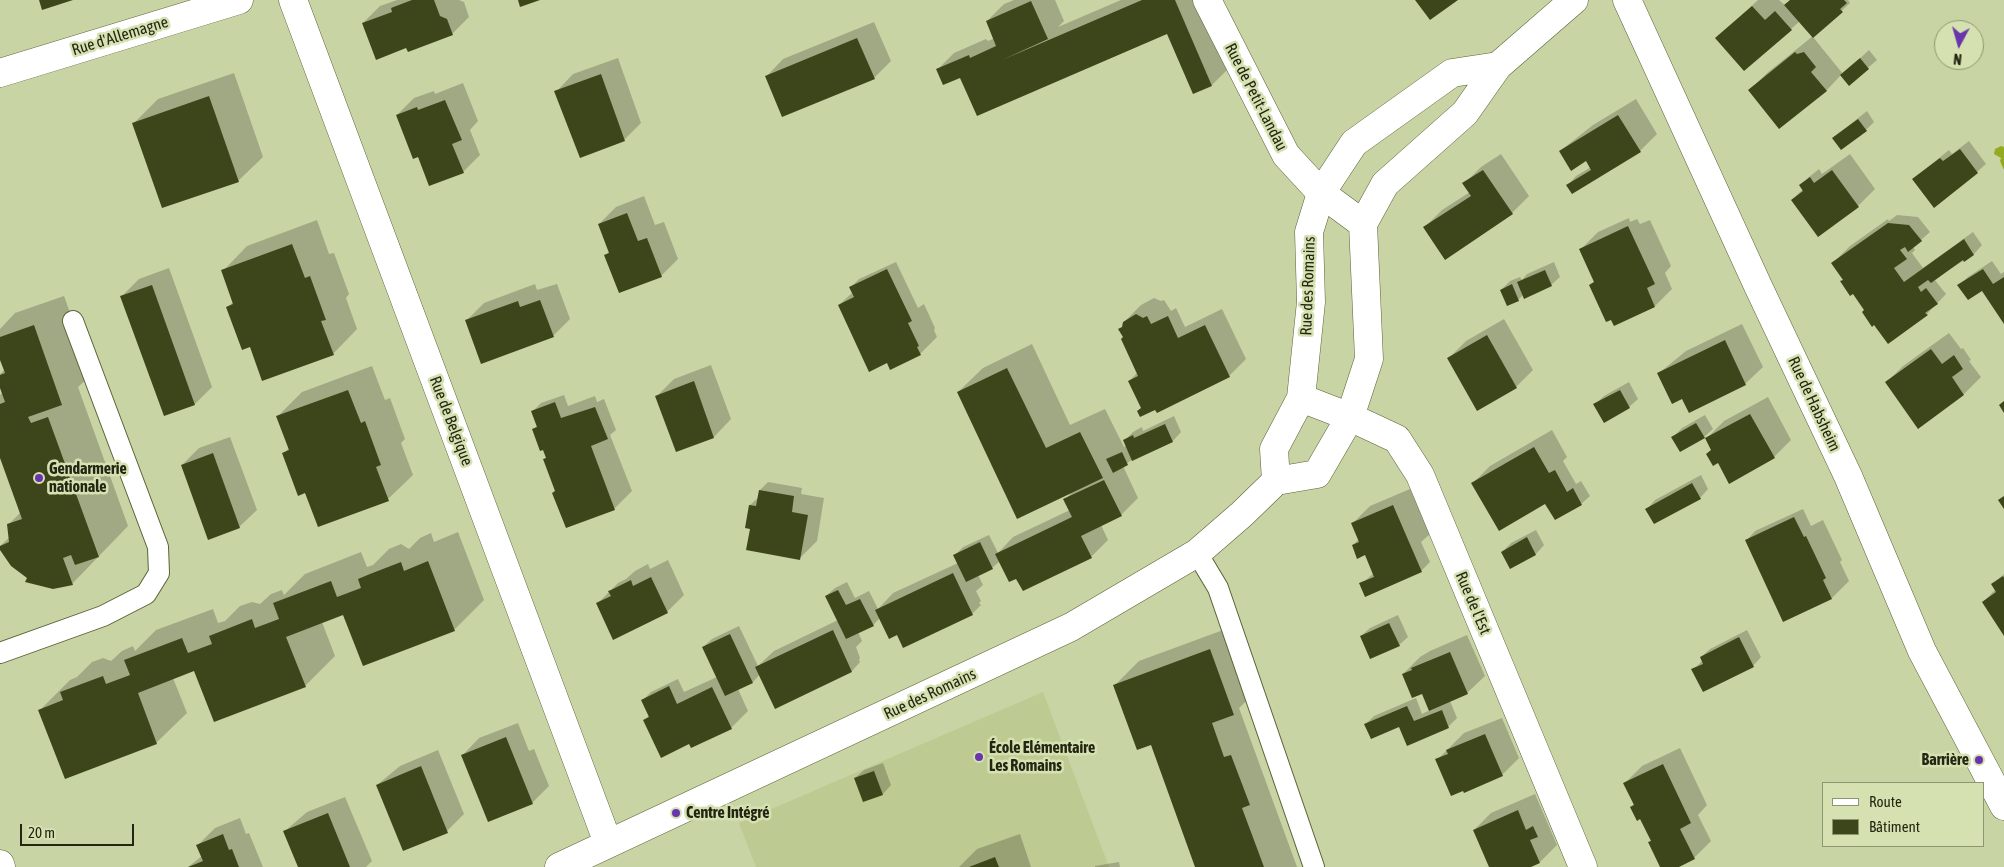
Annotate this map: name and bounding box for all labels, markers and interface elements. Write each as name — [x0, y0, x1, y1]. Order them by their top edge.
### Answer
street label: Rue d'Allemagne — [70, 12, 170, 60]
north arrow — [1934, 20, 1984, 70]
street label: Rue de Petit-Landau — [1221, 40, 1291, 154]
text: N — [1953, 51, 1962, 67]
street label: Rue des Romains — [1297, 236, 1319, 336]
street label: Rue de Habsheim — [1784, 354, 1844, 454]
street label: Rue de Belgique — [425, 374, 477, 468]
place label: Gendarmerie nationale — [49, 459, 127, 497]
marker: Gendarmerie nationale — [33, 472, 45, 484]
street label: Rue de l'Est — [1451, 569, 1495, 637]
street label: Rue des Romains — [881, 664, 979, 724]
place label: École Elémentaire Les Romains — [989, 738, 1095, 776]
place label: Barrière — [1922, 750, 1969, 770]
marker: École Elémentaire Les Romains — [973, 751, 985, 763]
marker: Barrière — [1973, 754, 1985, 766]
legend — [1822, 782, 1984, 847]
text: Route — [1869, 793, 1902, 810]
place label: Centre Intégré — [686, 803, 769, 823]
marker: Centre Intégré — [670, 807, 682, 819]
scale bar — [22, 814, 136, 846]
text: Bâtiment — [1869, 818, 1920, 835]
text: 20 m — [28, 824, 55, 841]

